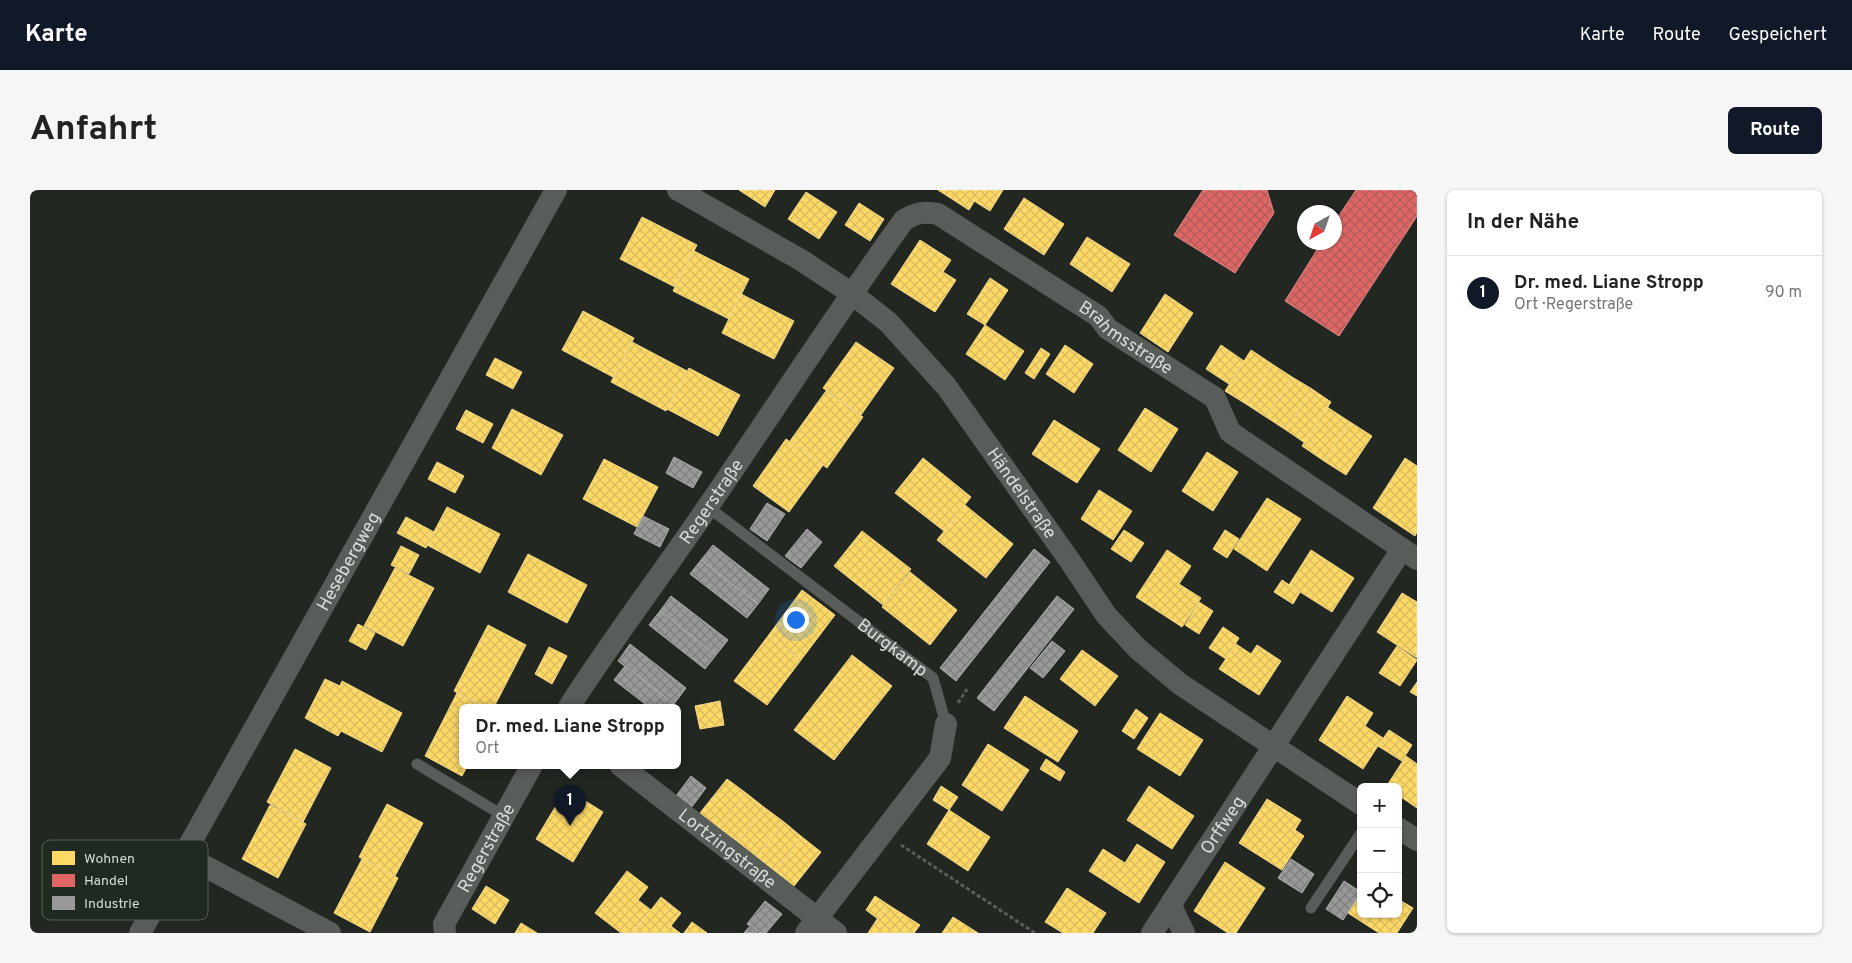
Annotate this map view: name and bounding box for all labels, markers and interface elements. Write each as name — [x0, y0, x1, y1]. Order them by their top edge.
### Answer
text: Karte — [25, 20, 88, 50]
text: Karte — [1580, 24, 1625, 47]
text: Route — [1653, 24, 1701, 47]
text: Gespeichert — [1729, 24, 1827, 47]
button: Route — [1728, 107, 1822, 154]
text: Anfahrt — [30, 108, 157, 152]
north arrow — [1297, 205, 1342, 250]
text: In der Nähe — [1467, 209, 1579, 236]
text: Dr. med. Liane Stropp — [1514, 271, 1704, 295]
text: 1 — [1480, 283, 1486, 303]
text: 90 m — [1765, 283, 1802, 303]
text: Ort · Regerstraße — [1514, 295, 1633, 315]
street label: Brahmsstraße — [1074, 297, 1177, 381]
street label: Händelstraße — [980, 444, 1061, 544]
street label: Regerstraße — [675, 455, 750, 549]
street label: Hesebergweg — [313, 508, 386, 616]
your location — [783, 607, 809, 633]
street label: Burgkamp — [852, 614, 932, 683]
popup — [459, 704, 681, 769]
text: Dr. med. Liane Stropp — [475, 715, 665, 739]
text: Ort — [475, 739, 499, 759]
map controls — [1357, 783, 1402, 918]
button: + — [1357, 783, 1402, 828]
pin: 1 — [554, 785, 586, 826]
street label: Orffweg — [1196, 792, 1251, 859]
street label: Regerstraße — [454, 800, 521, 897]
street label: Lortzingstraße — [673, 804, 780, 895]
button: − — [1357, 828, 1402, 873]
legend — [42, 840, 208, 920]
text: Wohnen — [84, 851, 135, 868]
text: Handel — [84, 873, 128, 890]
button: locate — [1357, 873, 1402, 918]
text: Industrie — [84, 896, 139, 913]

